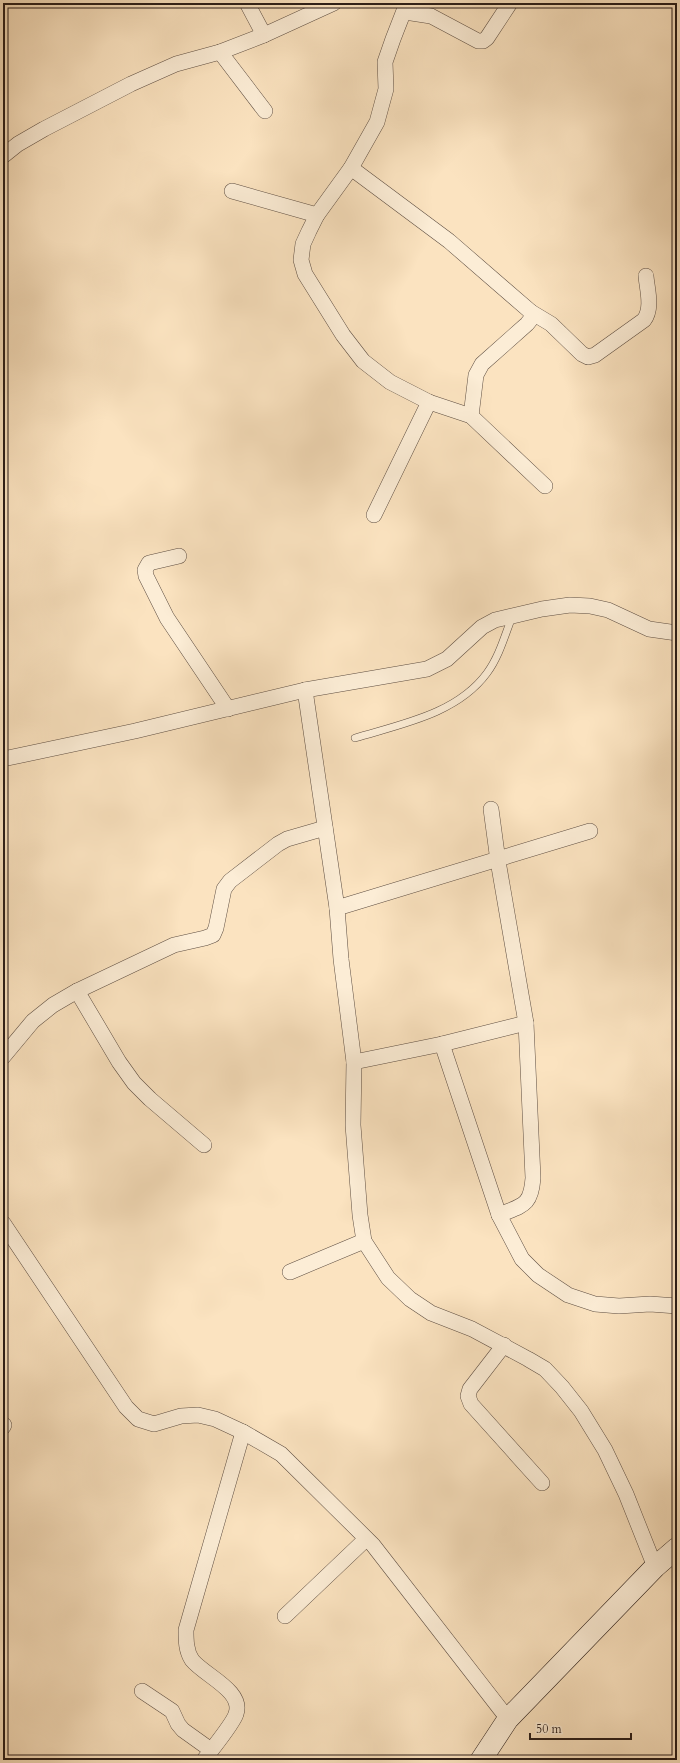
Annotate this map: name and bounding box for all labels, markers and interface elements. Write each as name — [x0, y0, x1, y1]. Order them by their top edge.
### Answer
scale bar — [530, 1715, 631, 1741]
text: 50 m — [536, 1721, 563, 1737]

